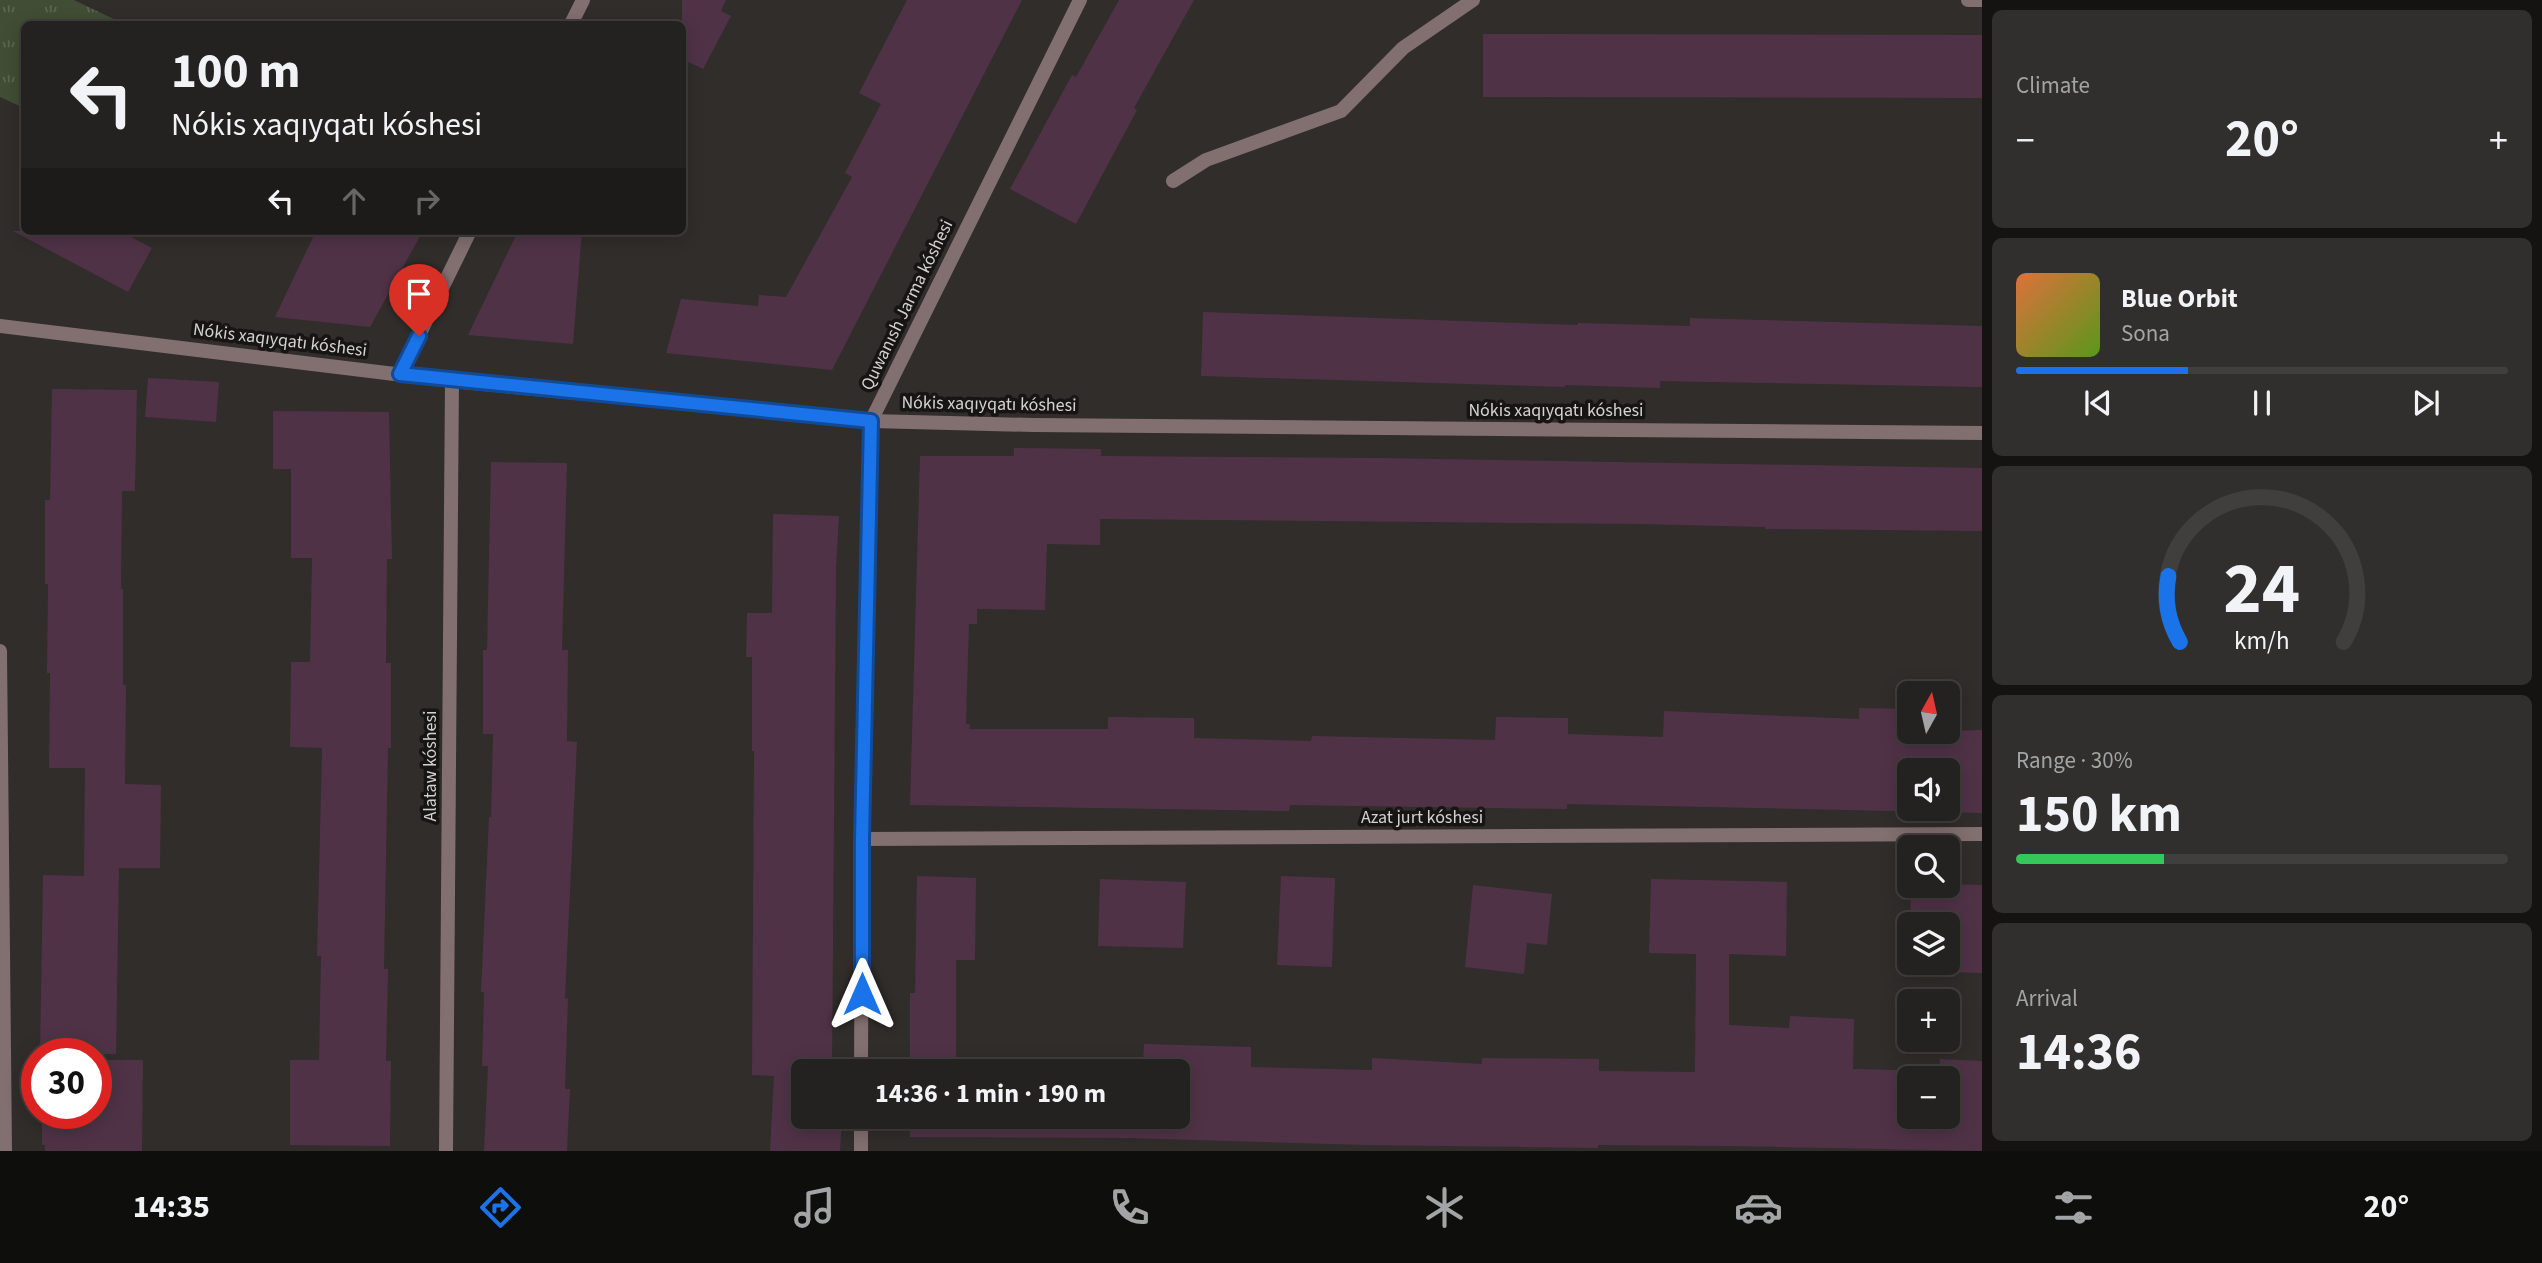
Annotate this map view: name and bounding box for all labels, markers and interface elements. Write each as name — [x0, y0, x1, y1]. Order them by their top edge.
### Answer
text: 100 m — [171, 37, 300, 107]
icon: left — [56, 49, 147, 140]
text: Climate — [2016, 69, 2090, 102]
text: Nókis xaqıyqatı kóshesi — [171, 102, 482, 148]
text: 20° — [2225, 103, 2299, 177]
text: − — [2016, 114, 2035, 168]
text: + — [2489, 114, 2508, 168]
icon: left — [262, 182, 300, 220]
icon: ahead — [335, 182, 373, 220]
icon: right — [408, 182, 446, 220]
street label: Quwanısh Jarma kóshesi — [855, 216, 959, 394]
pin — [389, 264, 449, 336]
icon: arrive — [400, 275, 438, 313]
text: Blue Orbit — [2121, 280, 2238, 317]
street label: Nókis xaqıyqatı kóshesi — [192, 317, 368, 363]
text: Sona — [2121, 317, 2170, 350]
icon: previous — [2079, 384, 2117, 422]
icon: pause — [2243, 384, 2281, 422]
icon: next — [2407, 384, 2445, 422]
street label: Nókis xaqıyqatı kóshesi — [901, 390, 1077, 418]
street label: Nókis xaqıyqatı kóshesi — [1468, 398, 1644, 423]
text: 24 — [2224, 537, 2300, 641]
text: km/h — [2234, 622, 2290, 658]
north arrow — [1897, 681, 1960, 744]
map controls — [1897, 681, 1960, 1129]
street label: Alataw kóshesi — [418, 710, 443, 822]
text: Range · 30% — [2016, 744, 2133, 777]
button: sound — [1897, 758, 1960, 821]
text: 150 km — [2016, 778, 2182, 852]
street label: Azat jurt kóshesi — [1361, 805, 1483, 830]
button: search — [1897, 835, 1960, 898]
button: layers — [1897, 912, 1960, 975]
position arrow — [825, 957, 899, 1031]
text: Arrival — [2016, 982, 2078, 1015]
button: + — [1897, 989, 1960, 1052]
text: 14:36 — [2016, 1016, 2141, 1090]
speed limit sign: 30 — [21, 1038, 112, 1129]
button: − — [1897, 1066, 1960, 1129]
text: 14:36 · 1 min · 190 m — [875, 1075, 1106, 1112]
icon: directions — [476, 1183, 525, 1232]
icon: music — [790, 1183, 839, 1232]
icon: phone — [1105, 1183, 1154, 1232]
icon: climate — [1420, 1183, 1469, 1232]
icon: car — [1734, 1183, 1783, 1232]
icon: filters — [2049, 1183, 2098, 1232]
text: 14:35 — [133, 1184, 210, 1230]
text: 20° — [2364, 1184, 2409, 1230]

